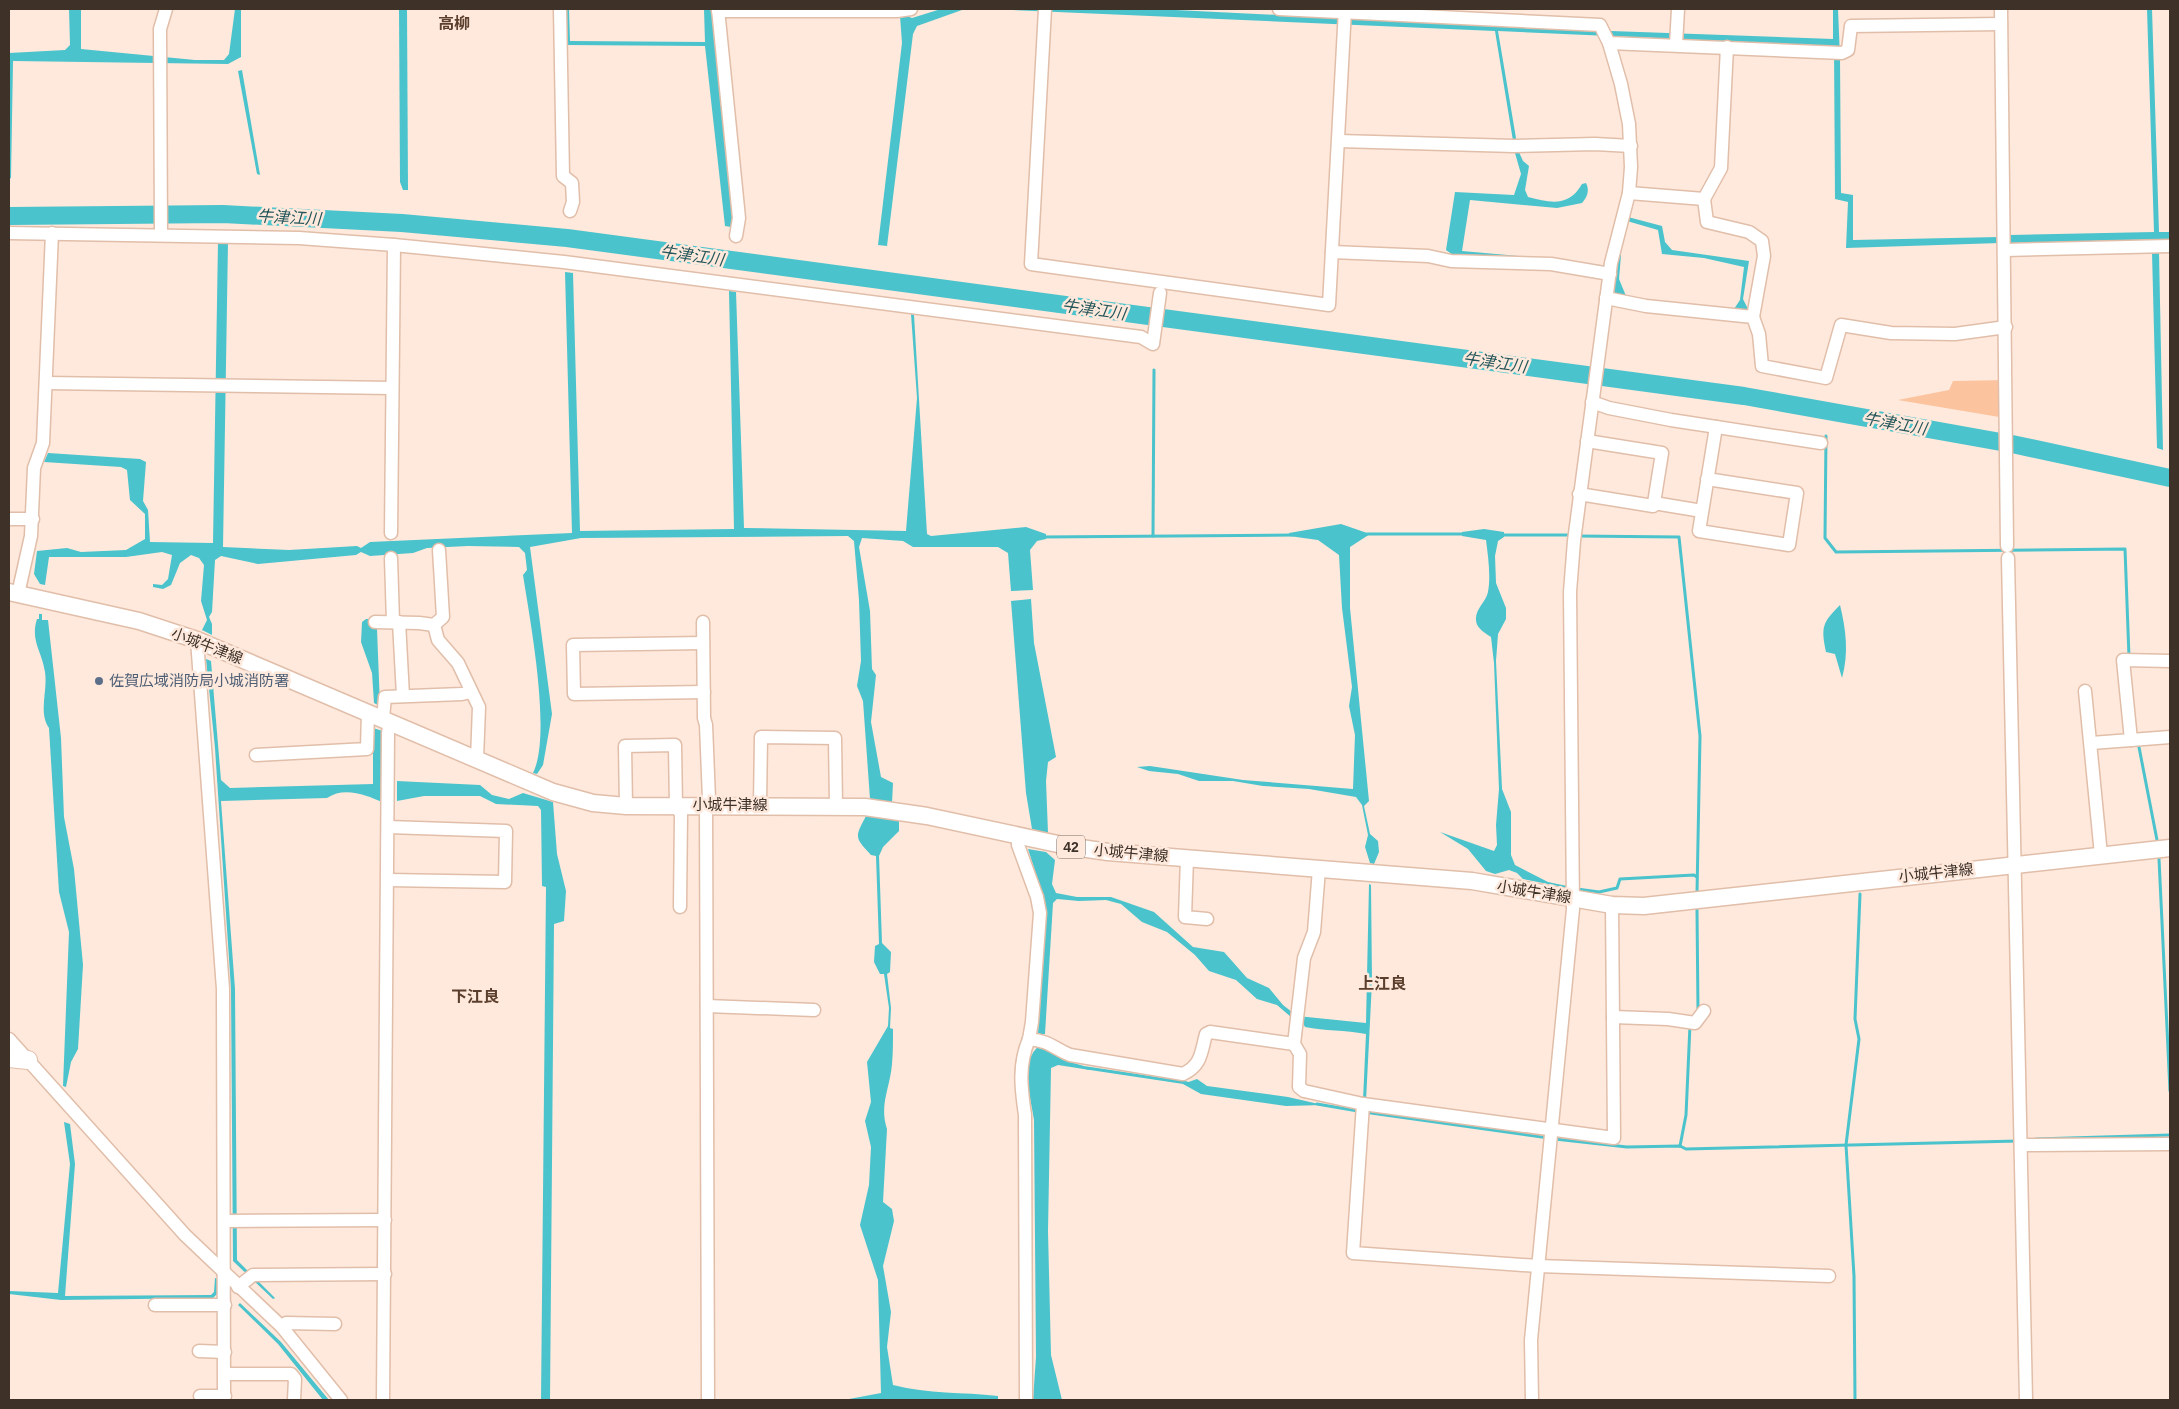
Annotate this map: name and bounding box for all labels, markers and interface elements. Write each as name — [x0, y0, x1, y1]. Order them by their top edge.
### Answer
district label: 高柳 — [438, 15, 470, 32]
water label: 牛津江川 — [257, 207, 323, 228]
water label: 牛津江川 — [659, 243, 727, 269]
water label: 牛津江川 — [1061, 297, 1129, 323]
water label: 牛津江川 — [1462, 350, 1530, 376]
water label: 牛津江川 — [1862, 410, 1930, 438]
street label: 小城牛津線 — [169, 624, 245, 667]
place label: 佐賀広域消防局小城消防署 — [109, 672, 289, 689]
marker: 佐賀広域消防局小城消防署 — [93, 675, 105, 687]
street label: 小城牛津線 — [692, 796, 768, 813]
road number: 42 — [1057, 836, 1085, 859]
street label: 小城牛津線 — [1093, 841, 1169, 864]
street label: 小城牛津線 — [1898, 860, 1974, 885]
street label: 小城牛津線 — [1496, 877, 1572, 906]
district label: 上江良 — [1358, 975, 1406, 992]
district label: 下江良 — [451, 988, 499, 1005]

